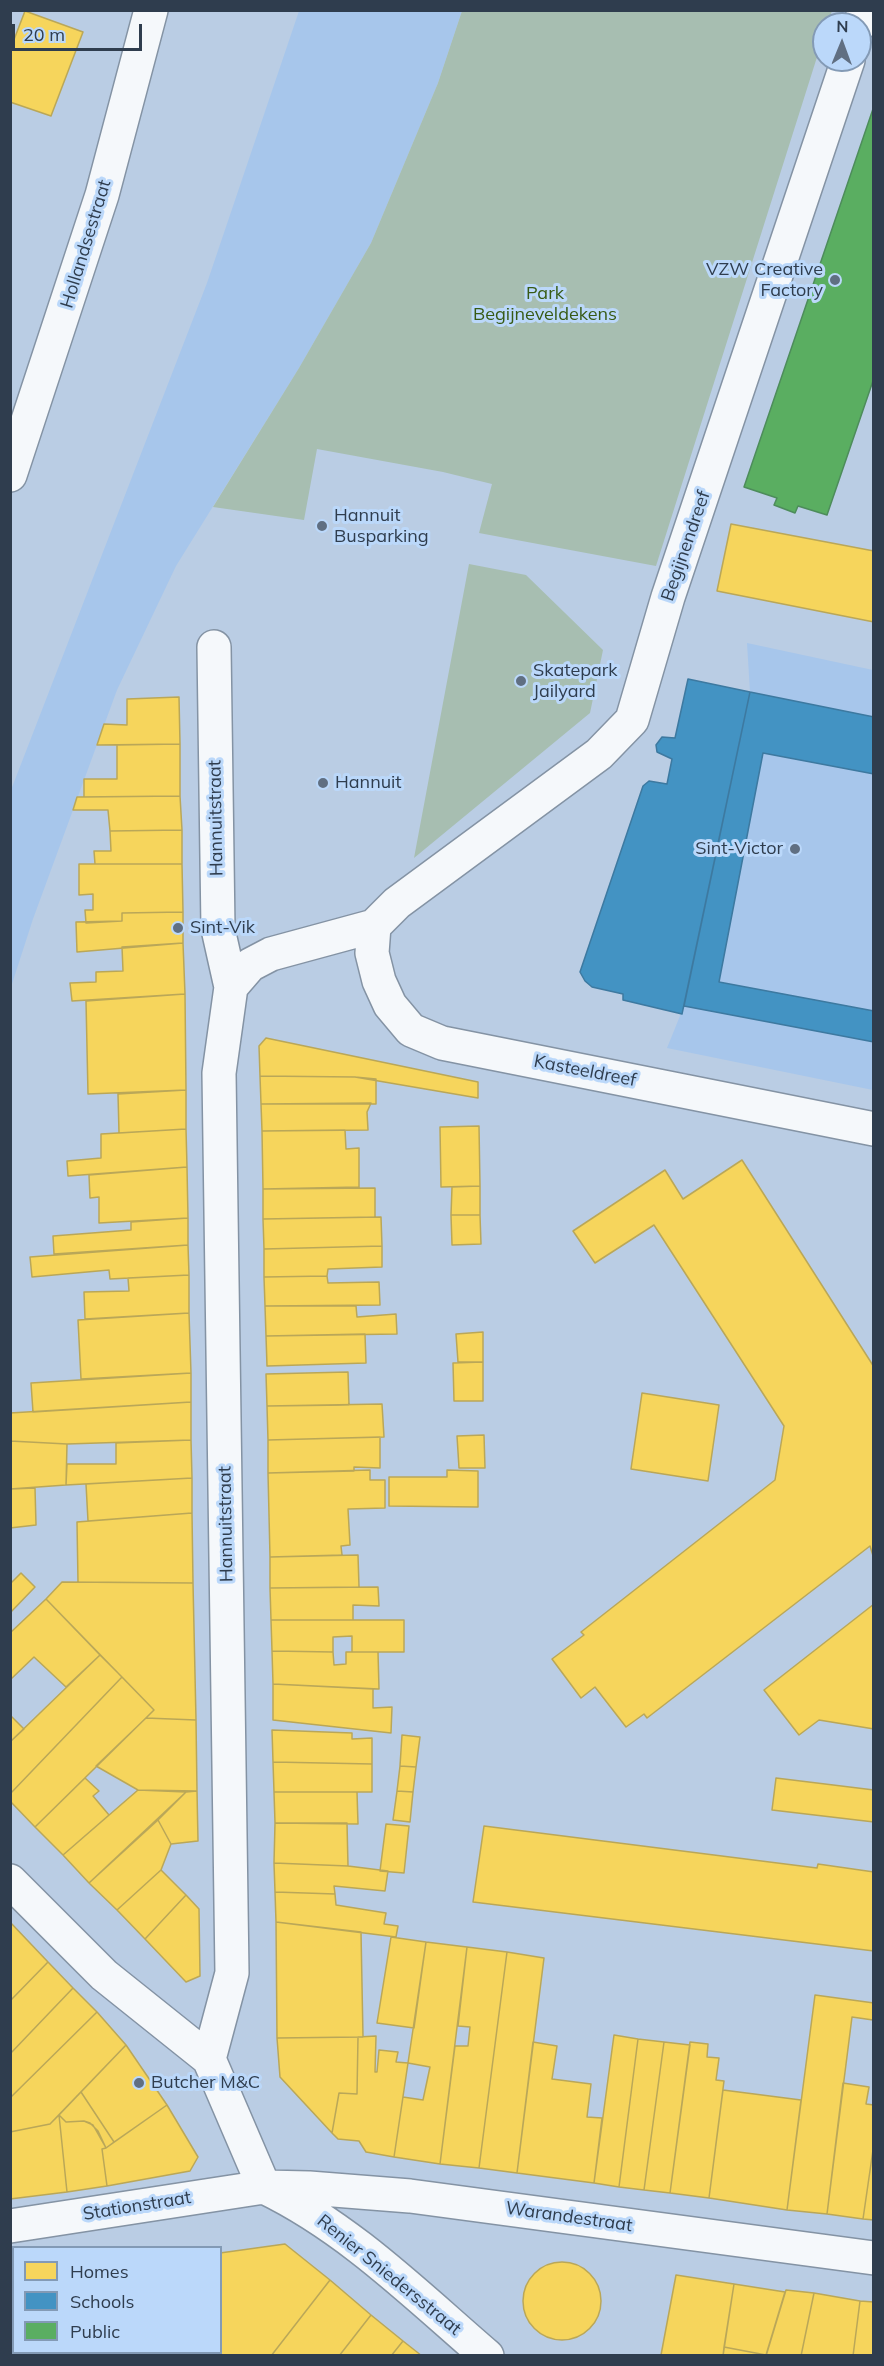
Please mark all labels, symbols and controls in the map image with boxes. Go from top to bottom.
scale bar [15,12,146,50]
north arrow [812,12,872,72]
text: N [836,16,848,36]
text: 20 m [23,23,65,46]
street label: Hollandsestraat [56,177,116,311]
place label: VZW Creative Factory [706,259,823,302]
marker: VZW Creative Factory [828,273,842,287]
park label: Park Begijneveldekens [473,283,617,326]
street label: Begijnendreef [657,488,715,604]
place label: Hannuit Busparking [334,505,429,548]
marker: Hannuit Busparking [315,519,329,533]
place label: Skatepark Jailyard [533,660,618,702]
marker: Skatepark Jailyard [514,674,528,688]
street label: Hannuitstraat [204,760,228,876]
place label: Hannuit [335,772,402,794]
marker: Hannuit [316,776,330,790]
place label: Sint-Victor [695,838,783,860]
marker: Sint-Victor [788,842,802,856]
place label: Sint-Vik [190,917,255,939]
marker: Sint-Vik [171,921,185,935]
street label: Kasteeldreef [532,1050,638,1092]
street label: Hannuitstraat [214,1466,238,1582]
place label: Butcher M&C [151,2072,260,2094]
marker: Butcher M&C [132,2076,146,2090]
street label: Stationstraat [81,2187,193,2225]
street label: Warandestraat [504,2197,634,2237]
street label: Renier Sniedersstraat [313,2210,465,2340]
legend [12,2246,222,2354]
text: Homes [70,2260,129,2283]
text: Schools [70,2290,134,2313]
text: Public [70,2320,120,2343]

